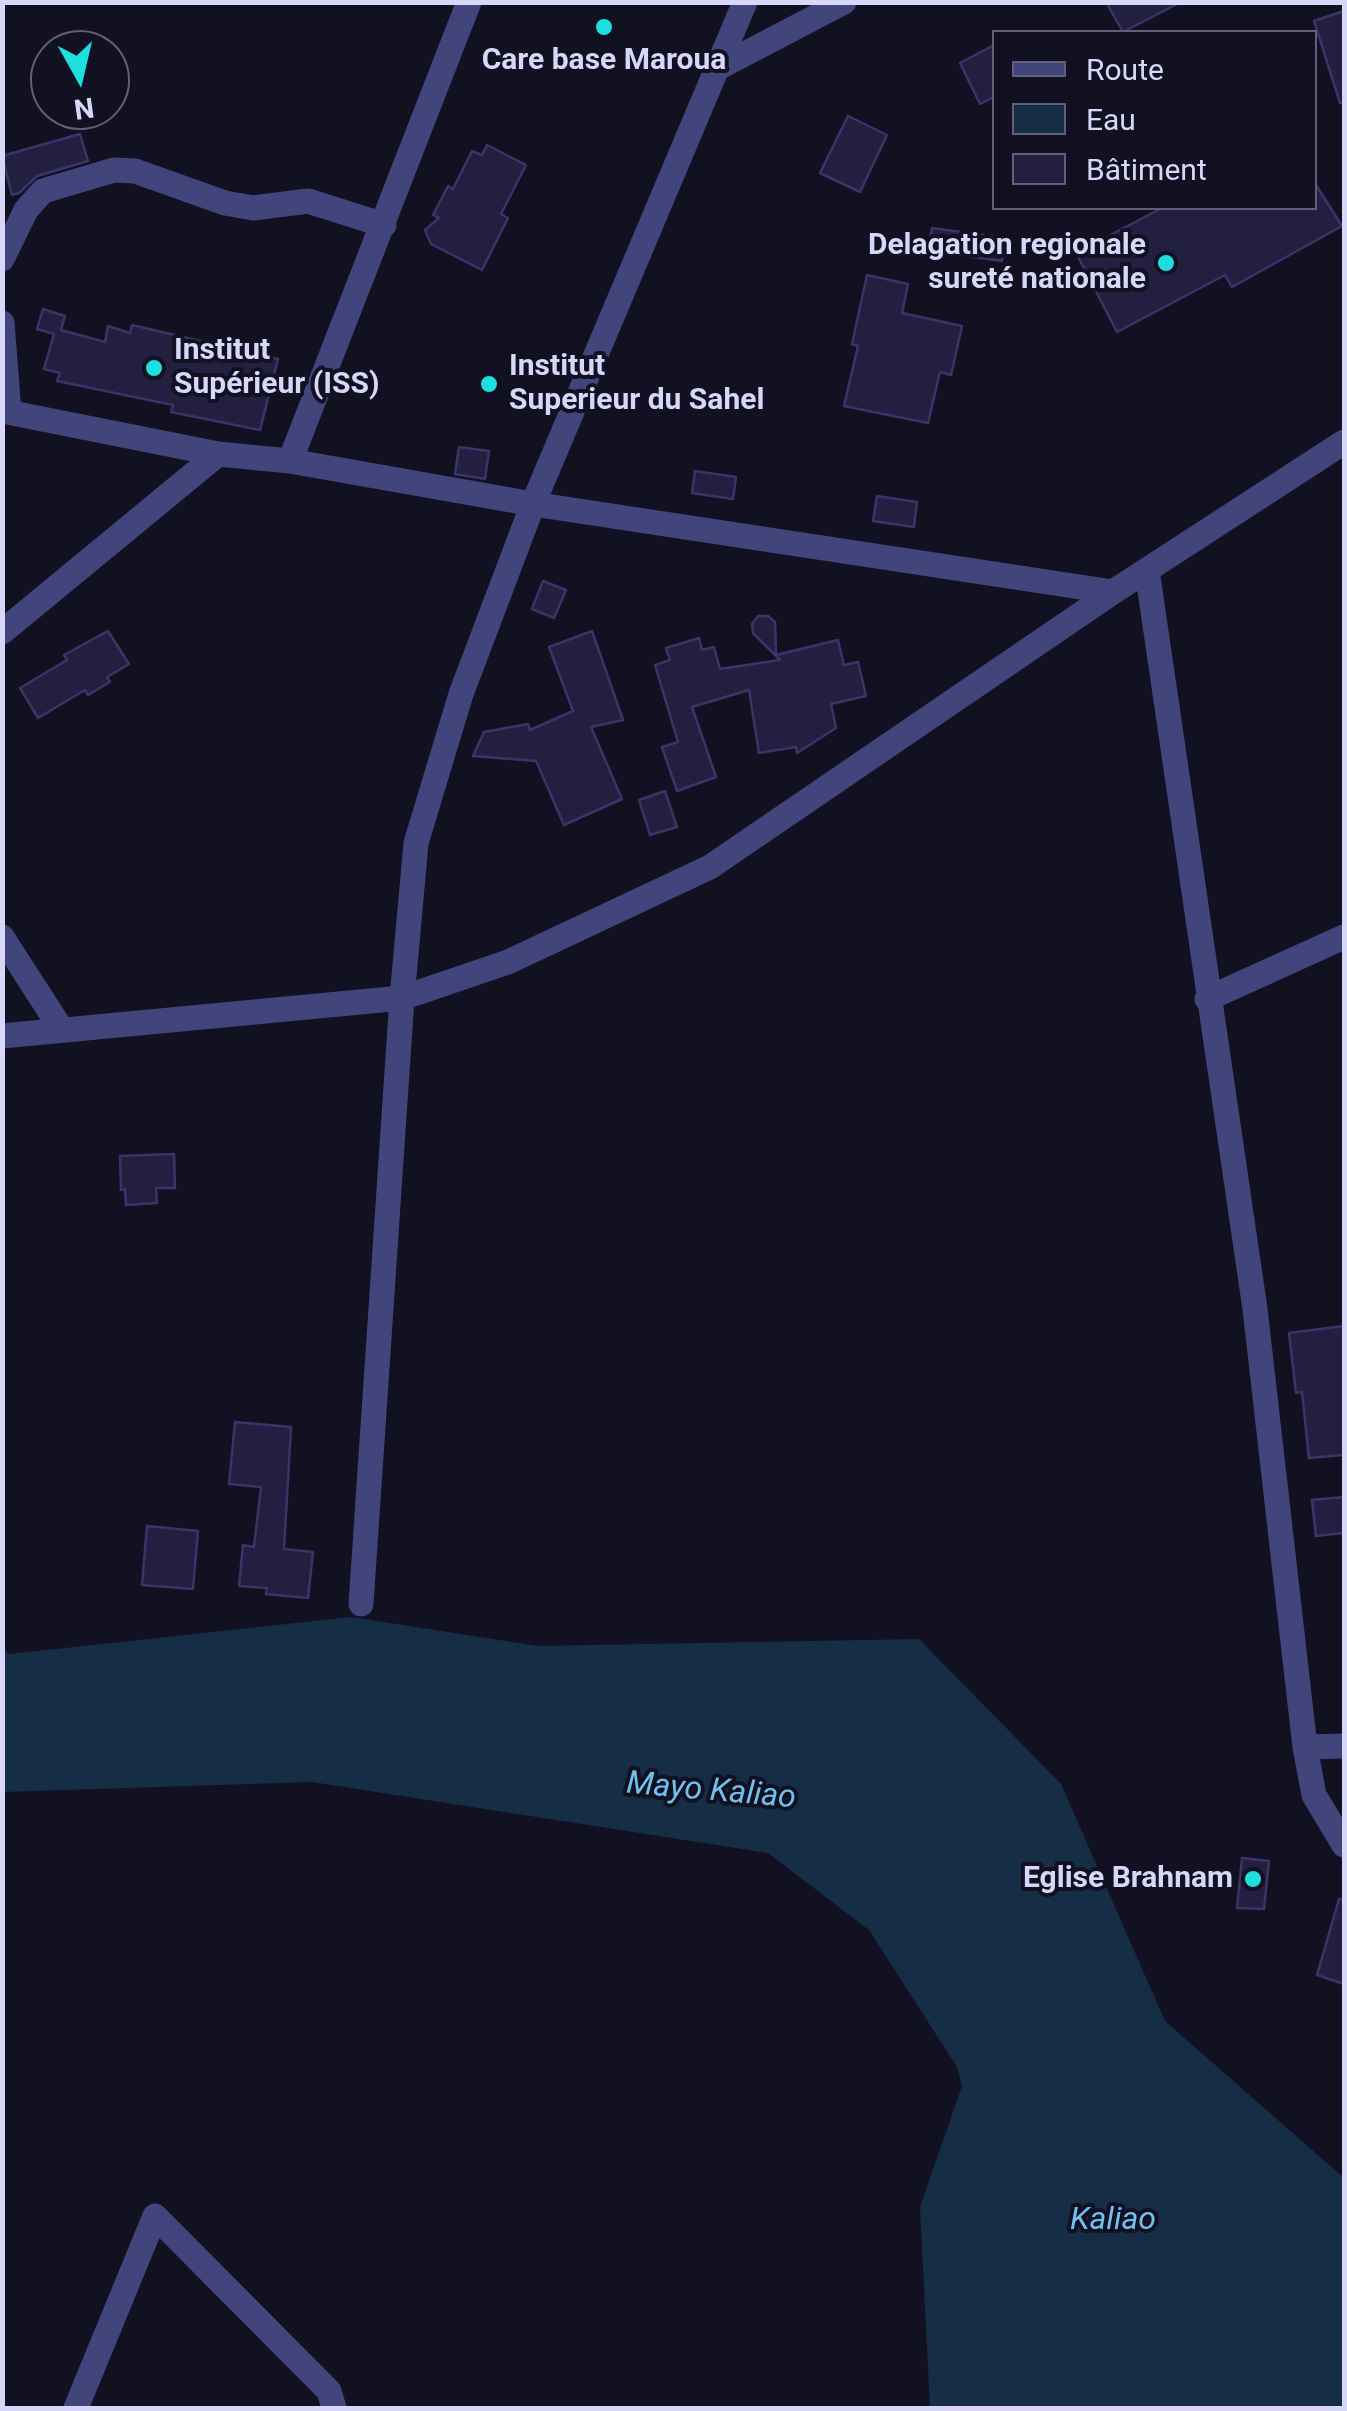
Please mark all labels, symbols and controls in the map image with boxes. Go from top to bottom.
marker: Care base Maroua [593,16,615,38]
north arrow [30,30,130,130]
legend [992,30,1317,210]
place label: Care base Maroua [482,43,726,79]
text: Route [1086,52,1164,87]
text: N [72,91,96,126]
text: Eau [1086,102,1136,137]
text: Bâtiment [1086,152,1207,187]
place label: Delagation regionale sureté nationale [868,228,1146,298]
marker: Delagation regionale sureté nationale [1155,252,1177,274]
place label: Institut Supérieur (ISS) [174,333,379,404]
place label: Institut Superieur du Sahel [509,349,764,420]
marker: Institut Supérieur (ISS) [143,357,165,379]
marker: Institut Superieur du Sahel [478,373,500,395]
water label: Mayo Kaliao [625,1765,797,1819]
place label: Eglise Brahnam [1023,1861,1233,1897]
marker: Eglise Brahnam [1242,1868,1264,1890]
water label: Kaliao [1070,2202,1156,2240]

